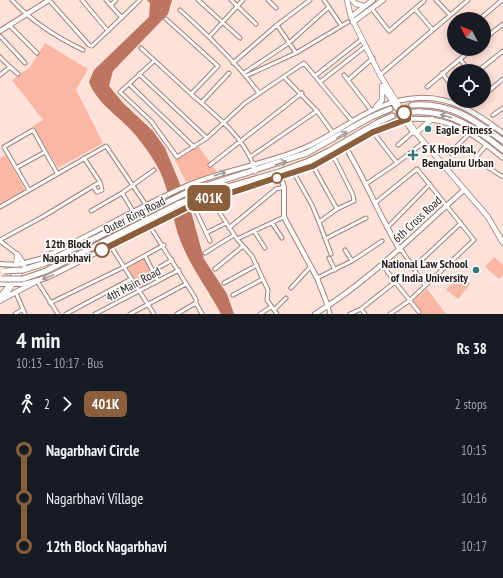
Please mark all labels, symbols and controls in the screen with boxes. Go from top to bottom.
north arrow [447,12,491,56]
map controls [447,12,491,108]
button: locate [447,64,491,108]
unlabelled marker [396,105,412,121]
one-way arrow [440,112,453,119]
place label: Eagle Fitness [436,122,492,137]
marker: Eagle Fitness [423,124,433,134]
one-way arrow [336,130,347,139]
place label: S K Hospital, Bengaluru Urban [422,141,494,170]
marker: S K Hospital, Bengaluru Urban [407,149,419,161]
one-way arrow [275,159,288,166]
one-way arrow [213,170,226,177]
unlabelled marker [271,172,283,184]
line badge: 401K [181,185,237,211]
text: 401K [195,189,223,207]
street label: Outer Ring Road [100,193,168,237]
street label: 6th Cross Road [389,193,445,245]
place label: 12th Block Nagarbhavi [43,236,91,265]
marker: 12th Block Nagarbhavi [94,242,110,258]
place label: National Law School of India University [381,256,468,285]
street label: 4th Main Road [103,263,163,305]
marker: National Law School of India University [471,265,481,275]
one-way arrow [43,273,55,281]
text: 4 min [16,326,60,354]
text: Rs 38 [457,339,487,358]
text: 10:13 – 10:17 · Bus [16,355,103,372]
icon: walk [16,393,38,415]
icon: forward [56,393,78,415]
text: 401K [92,395,119,413]
text: 2 [44,396,50,413]
text: 2 stops [455,396,487,413]
text: Nagarbhavi Circle [46,441,139,460]
text: 10:15 [461,442,487,459]
text: Nagarbhavi Village [46,489,144,508]
text: 10:16 [461,490,487,507]
text: 12th Block Nagarbhavi [46,537,167,556]
text: 10:17 [461,538,487,555]

